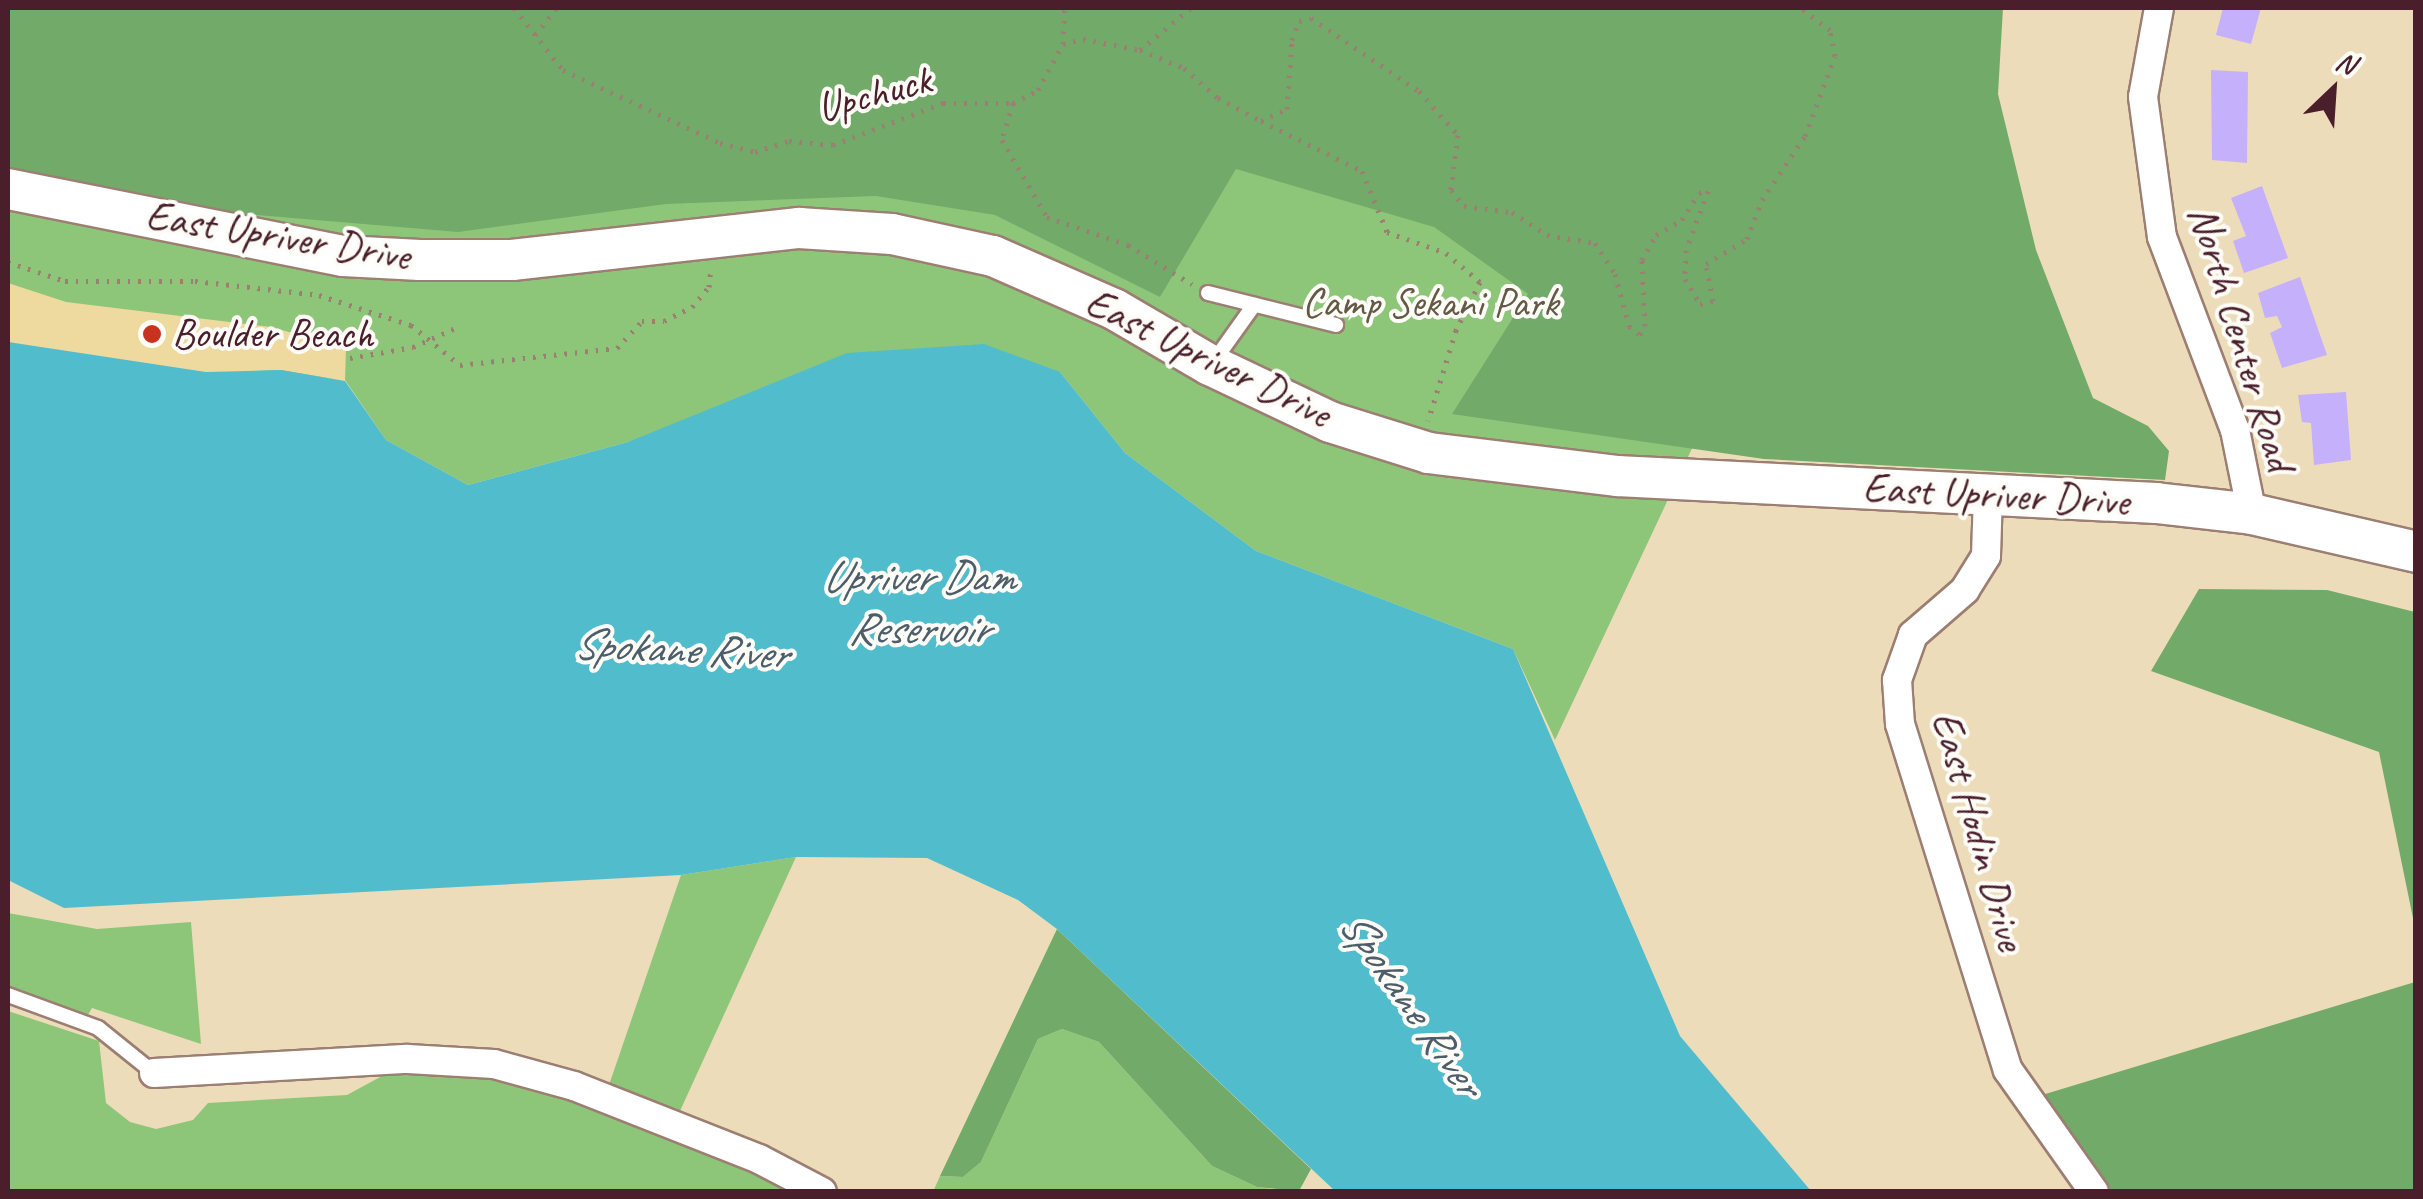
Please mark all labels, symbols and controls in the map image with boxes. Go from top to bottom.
north arrow [2283,40,2383,140]
text: N [2331,43,2361,82]
street label: Upchuck [811,55,937,133]
street label: East Upriver Drive [142,190,414,282]
street label: North Center Road [2177,200,2305,476]
street label: East Upriver Drive [1077,277,1339,439]
park label: Camp Sekani Park [1302,278,1558,328]
place label: Boulder Beach [172,309,373,359]
marker: Boulder Beach [141,323,163,345]
street label: East Upriver Drive [1861,463,2131,527]
water label: Upriver Dam Reservoir [822,550,1014,656]
water label: Spokane River [572,616,788,682]
street label: East Hodin Drive [1920,706,2036,956]
water label: Spokane River [1328,900,1494,1106]

